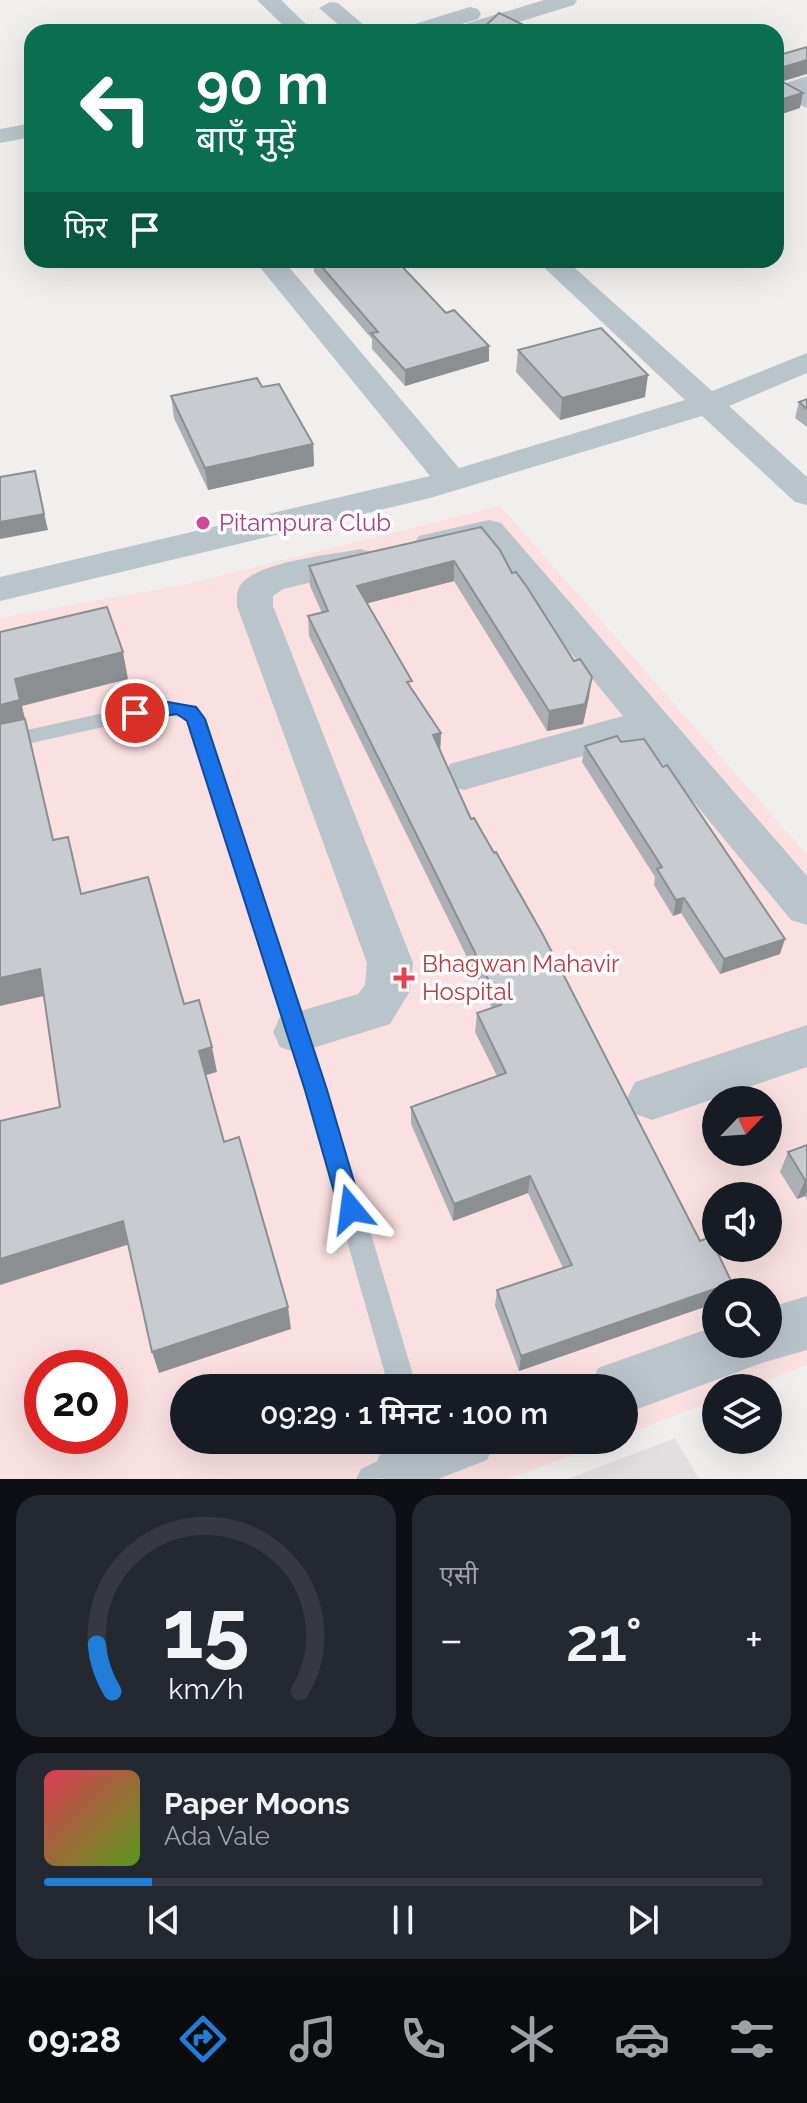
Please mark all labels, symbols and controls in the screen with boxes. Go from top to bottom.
text: 90 m [196,51,329,117]
icon: left [64,56,168,160]
text: बाएँ मुड़ें [196,118,296,160]
icon: arrive [123,208,167,252]
text: फिर [64,210,107,245]
place label: Pitampura Club [219,508,391,537]
marker: Pitampura Club [194,514,212,532]
pin [101,679,169,747]
icon: arrive [113,691,157,735]
place label: Bhagwan Mahavir Hospital [422,949,620,1006]
marker: Bhagwan Mahavir Hospital [393,967,415,989]
north arrow [702,1086,782,1166]
map controls [702,1086,782,1454]
position arrow [309,1167,393,1251]
button: sound [702,1182,782,1262]
button: search [702,1278,782,1358]
speed limit sign: 20 [24,1350,128,1454]
button: layers [702,1374,782,1454]
text: 09:29 · 1 मिनट · 100 m [260,1396,548,1431]
text: एसी [440,1560,478,1590]
text: 15 [162,1580,249,1677]
text: 21° [566,1605,642,1675]
text: − [440,1614,463,1665]
text: + [745,1614,763,1665]
text: km/h [168,1672,243,1706]
text: Paper Moons [164,1786,350,1821]
text: Ada Vale [164,1821,270,1851]
icon: previous [142,1898,186,1942]
icon: pause [381,1898,425,1942]
icon: next [621,1898,665,1942]
icon: directions [175,2011,231,2067]
icon: music [285,2011,341,2067]
icon: phone [395,2011,451,2067]
icon: climate [504,2011,560,2067]
icon: car [614,2011,670,2067]
icon: filters [724,2011,780,2067]
text: 09:28 [27,2018,121,2060]

